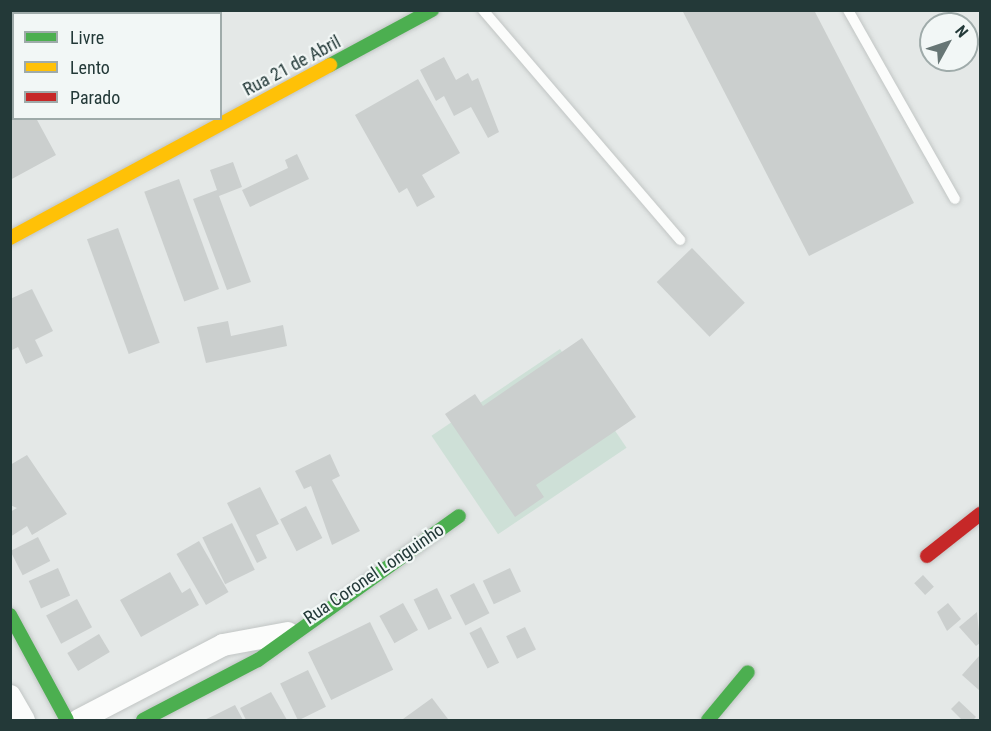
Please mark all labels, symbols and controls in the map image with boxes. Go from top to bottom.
legend [12,12,222,120]
north arrow [919,12,979,72]
text: N [951,22,972,41]
text: Livre [70,27,104,48]
street label: Rua 21 de Abril [240,31,344,101]
text: Lento [70,57,110,78]
text: Parado [70,87,120,108]
street label: Rua Coronel Longuinho [300,519,448,629]

